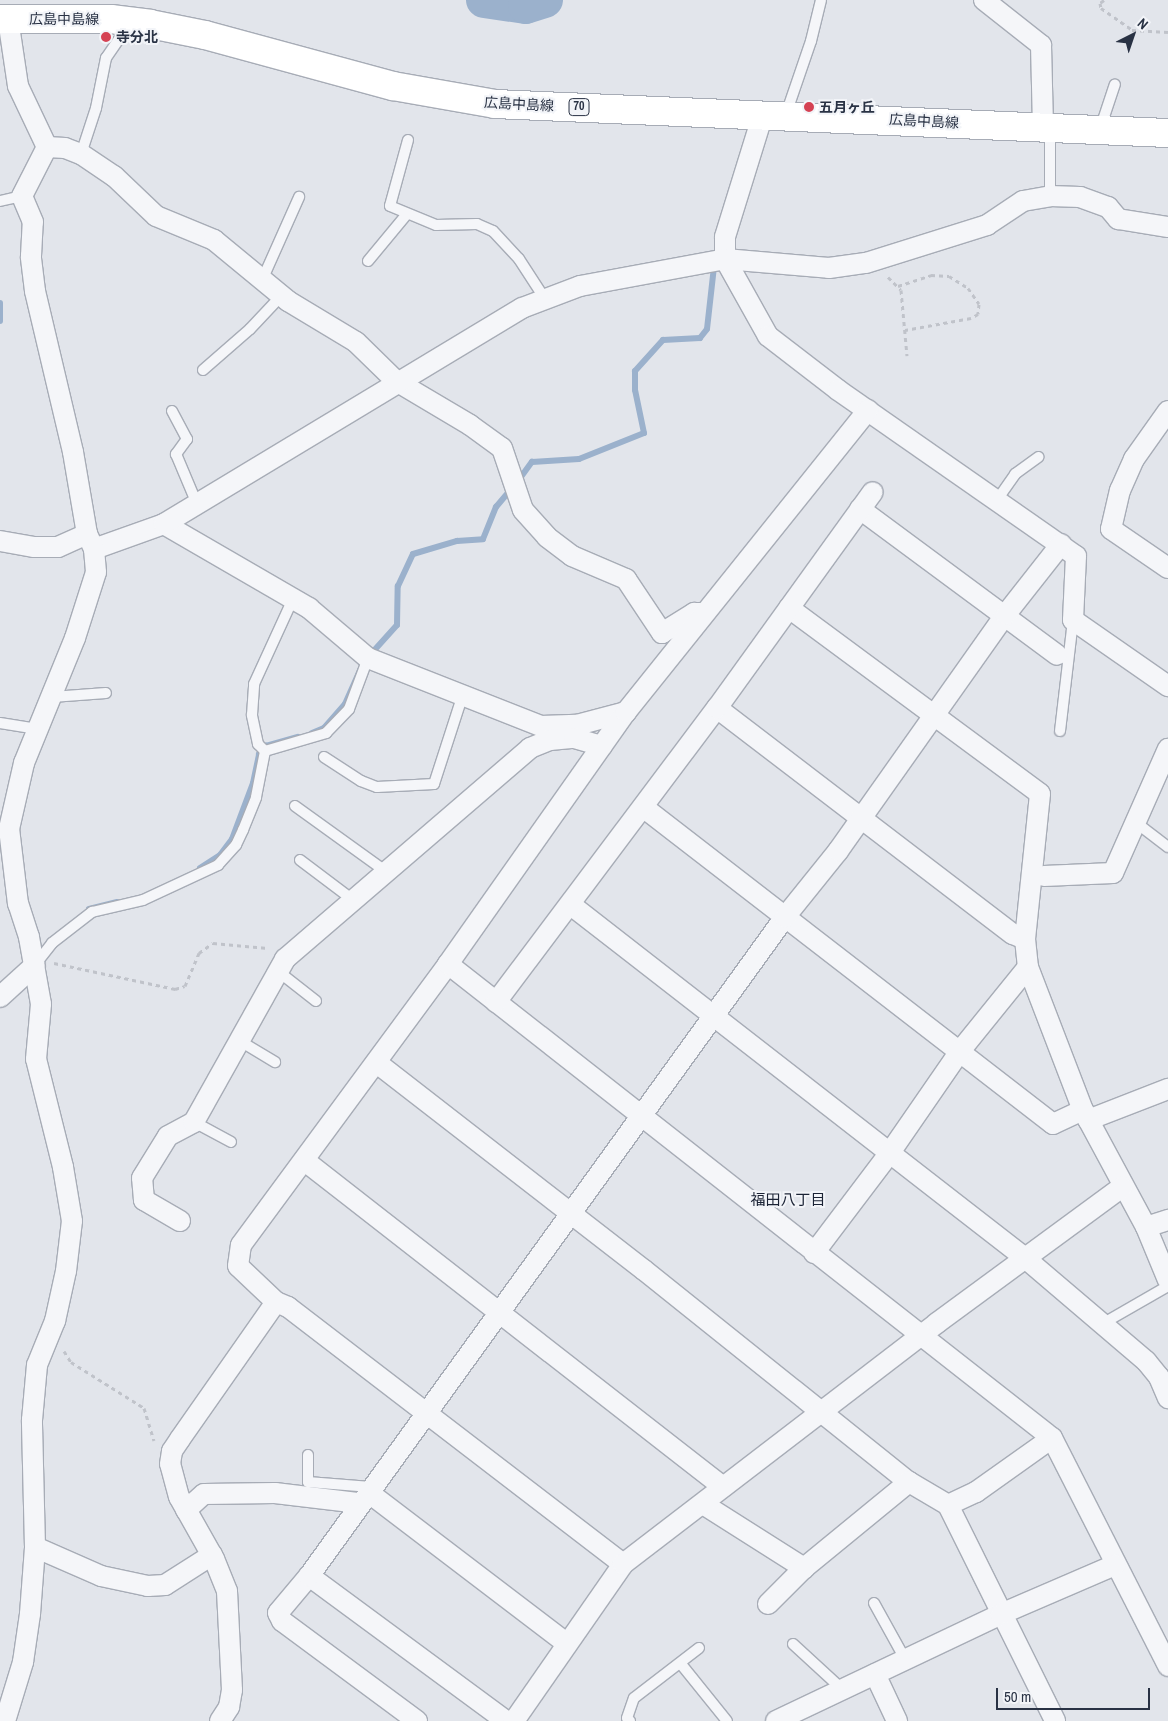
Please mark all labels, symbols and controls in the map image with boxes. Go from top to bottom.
north arrow [1108,10,1158,60]
street label: 広島中島線 [29,11,99,27]
text: N [1134,14,1152,33]
place label: 寺分北 [116,29,158,45]
marker: 寺分北 [100,31,112,43]
street label: 広島中島線 [484,94,554,114]
road number: 70 [568,98,590,116]
place label: 五月ヶ丘 [819,99,875,115]
marker: 五月ヶ丘 [803,101,815,113]
street label: 広島中島線 [889,111,959,131]
district label: 福田八丁目 [751,1191,825,1209]
scale bar [998,1678,1152,1710]
text: 50 m [1004,1686,1031,1707]

